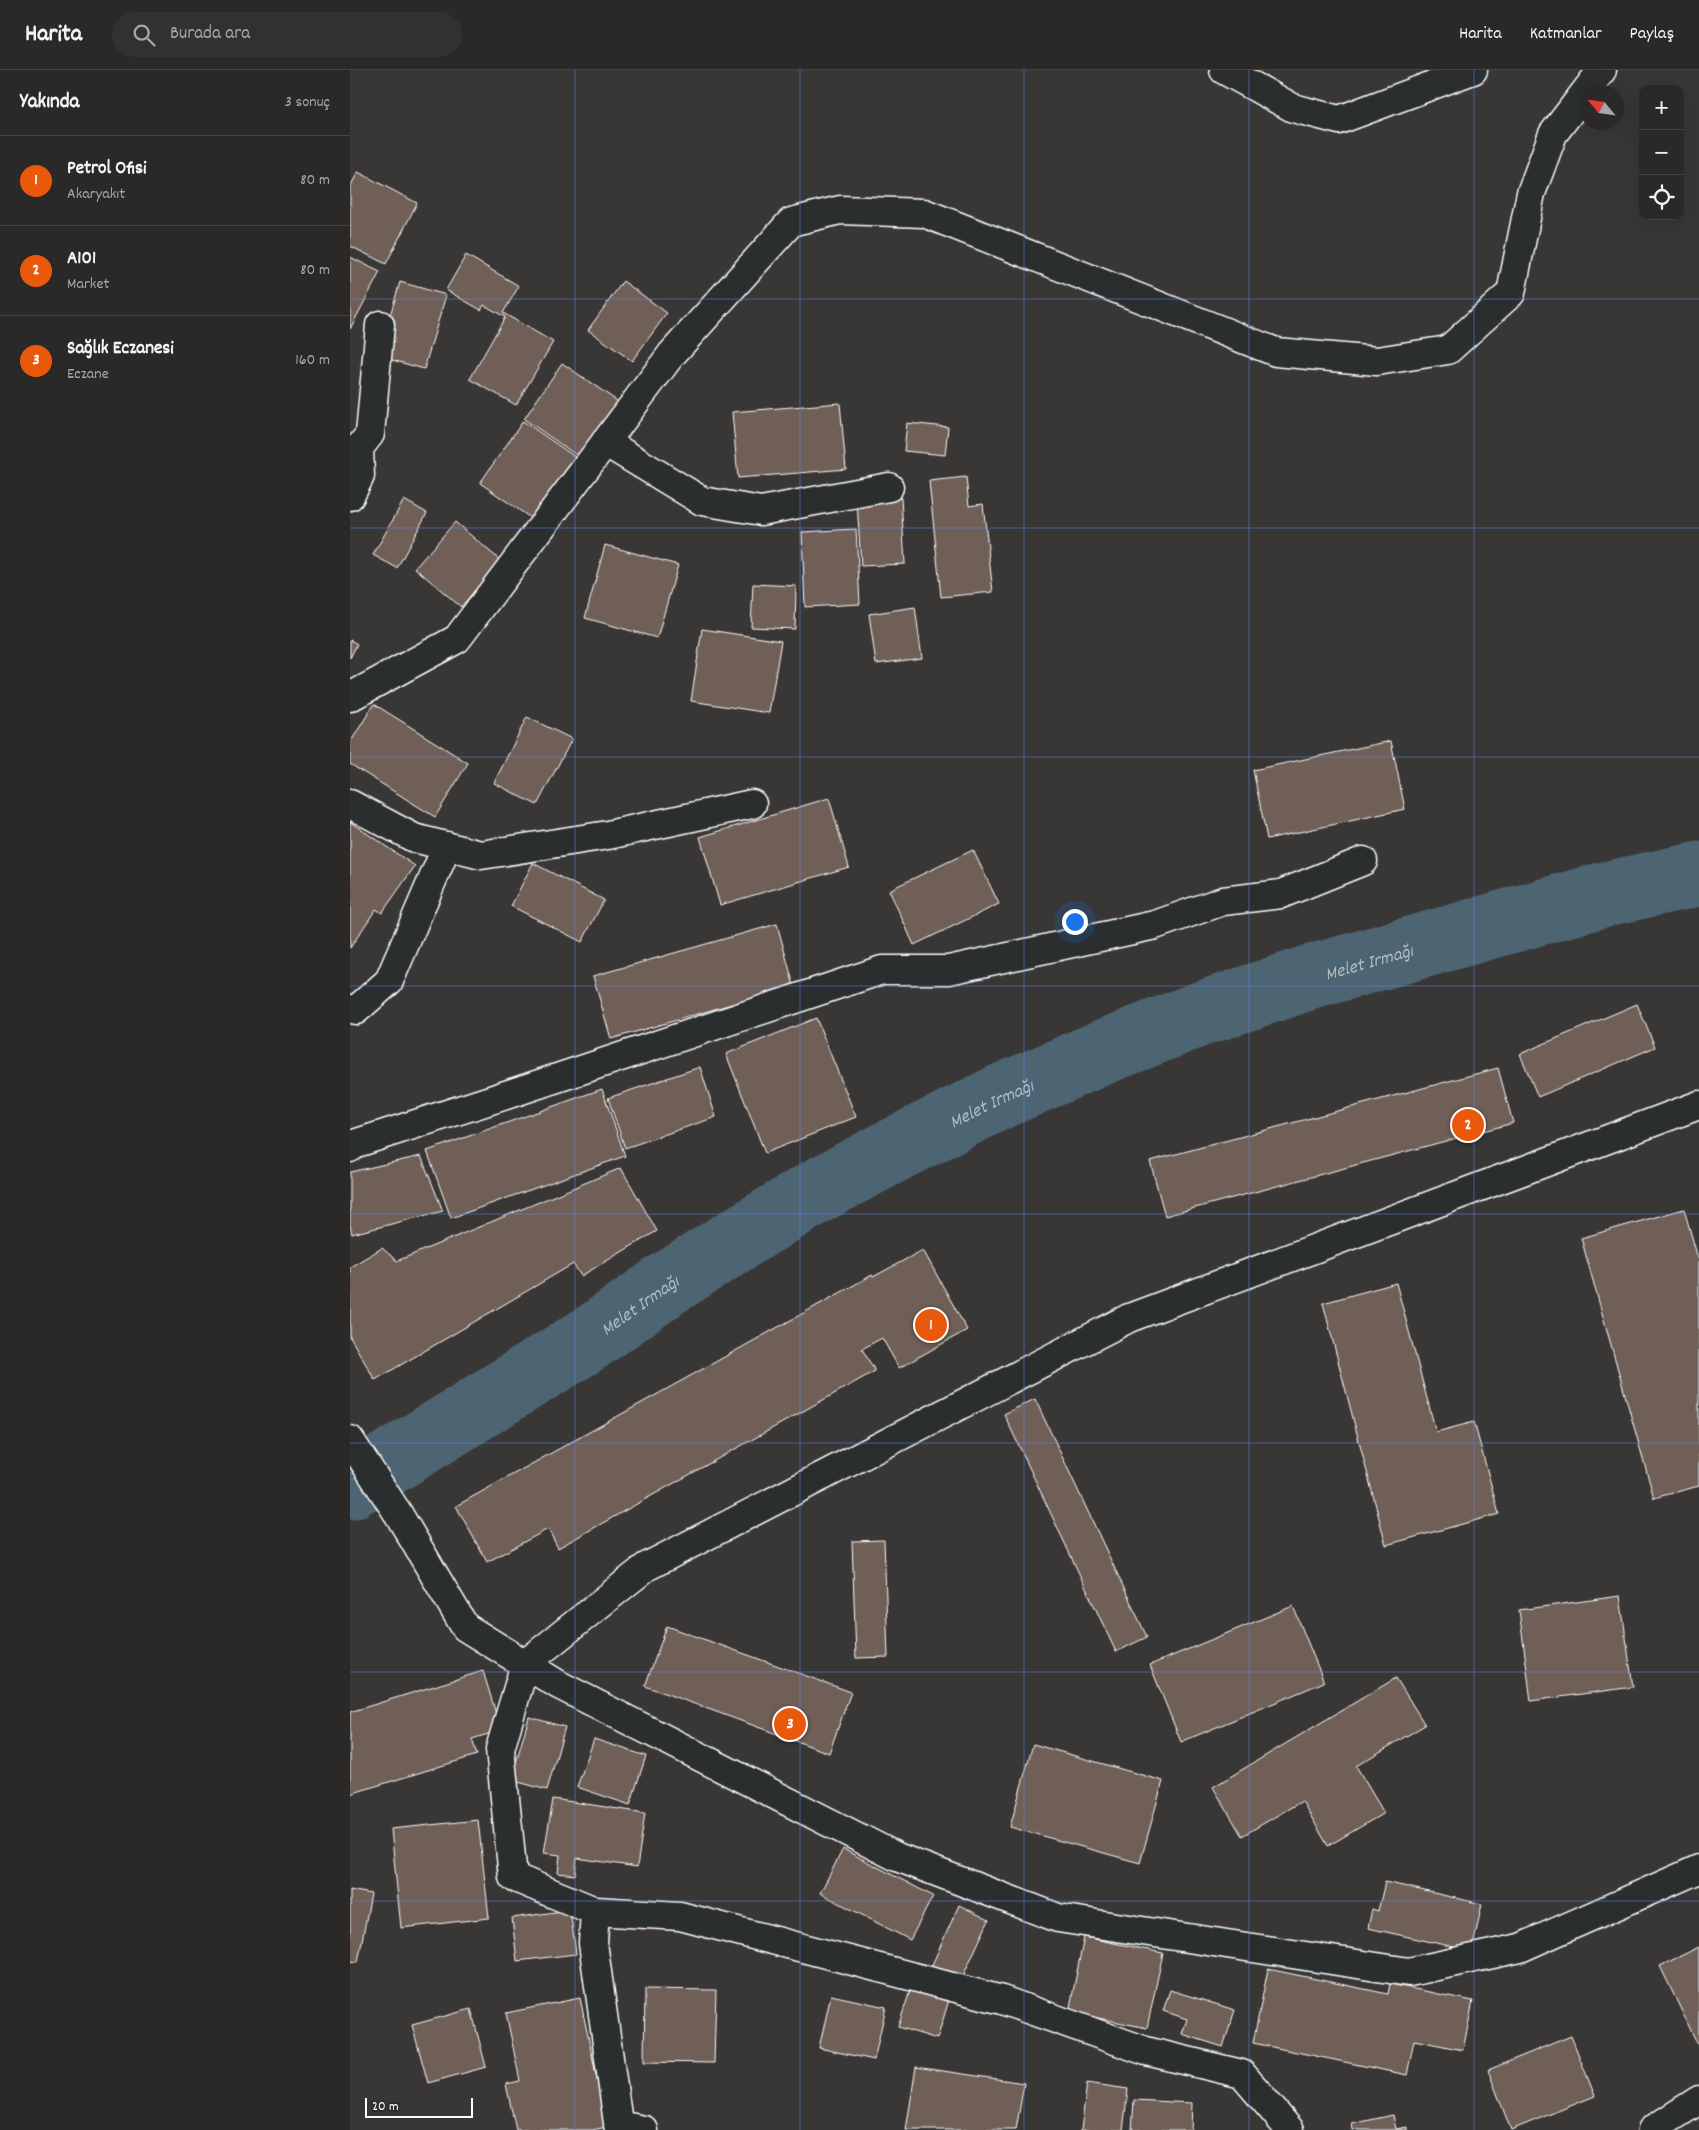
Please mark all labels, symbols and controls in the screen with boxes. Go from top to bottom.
search box [112,12,462,57]
text: Harita [25,18,82,52]
icon: search [130,21,158,49]
text: Burada ara [170,21,250,48]
text: Harita [1459,22,1502,47]
text: Katmanlar [1530,22,1602,47]
text: Paylaş [1630,22,1674,47]
north arrow [1579,85,1624,130]
map controls [1639,85,1684,220]
button: + [1639,85,1684,130]
text: Yakında [20,88,79,118]
text: 3 sonuç [285,91,330,114]
button: − [1639,130,1684,175]
text: Petrol Ofisi [67,156,147,183]
text: 1 [34,169,38,192]
text: 80 m [300,169,330,192]
button: locate [1639,175,1684,220]
text: Akaryakıt [67,183,125,206]
text: A101 [67,246,96,273]
text: 2 [33,259,40,282]
text: 80 m [300,259,330,282]
text: Market [67,273,109,296]
text: Sağlık Eczanesi [67,336,174,363]
text: 3 [32,349,40,372]
text: 160 m [295,349,330,372]
text: Eczane [67,363,109,386]
your location [1062,909,1088,935]
water label: Melet Irmağı [1322,939,1418,990]
water label: Melet Irmağı [945,1073,1040,1137]
pin: 2 [1452,1106,1484,1144]
water label: Melet Irmağı [596,1269,687,1344]
pin: 1 [915,1306,947,1344]
pin: 3 [774,1705,806,1743]
scale bar [365,2095,472,2118]
text: 20 m [372,2097,399,2117]

